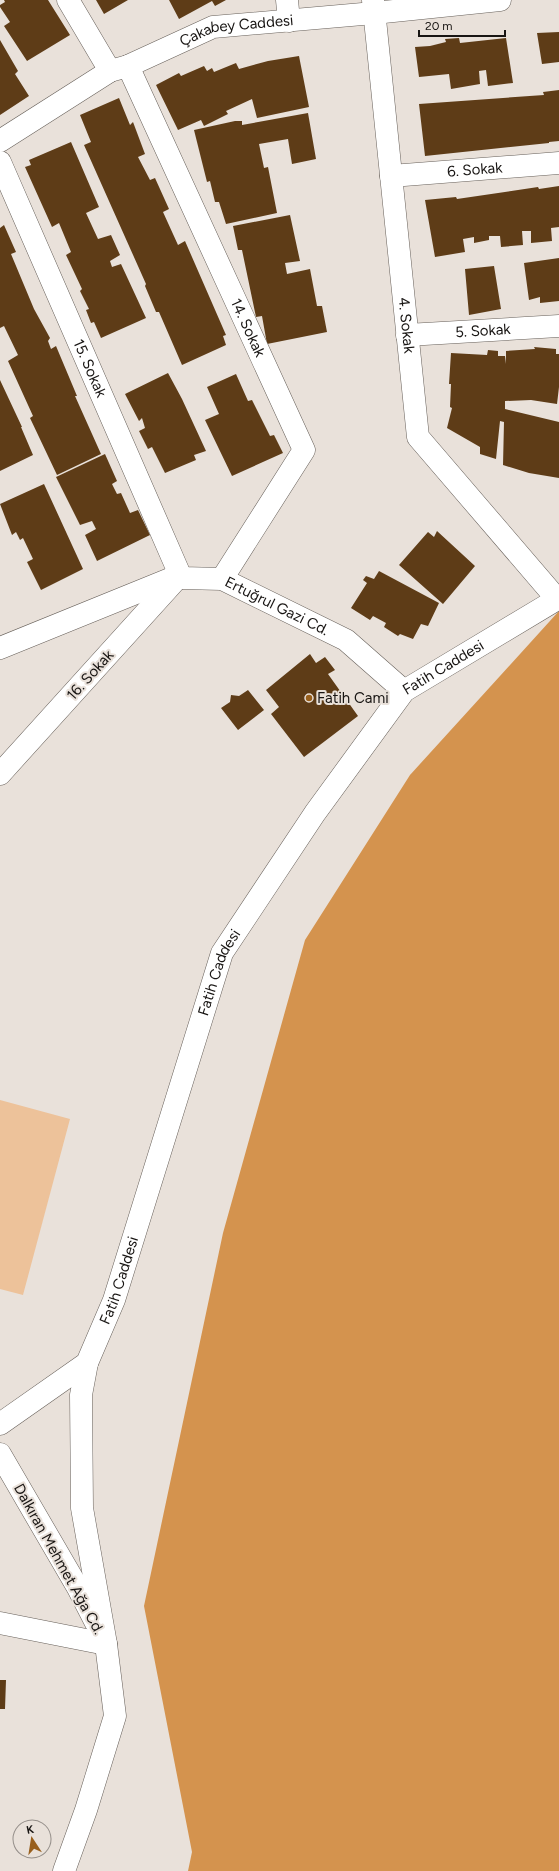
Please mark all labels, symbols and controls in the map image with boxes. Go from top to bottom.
street label: Çakabey Caddesi [177,11,294,50]
scale bar [419,12,505,38]
text: 20 m [425,19,453,33]
street label: 6. Sokak [446,158,504,181]
street label: 14. Sokak [227,296,269,361]
street label: 4. Sokak [395,296,418,355]
street label: 5. Sokak [455,320,512,341]
street label: 15. Sokak [69,336,111,401]
street label: Ertuğrul Gazi Cd. [222,573,332,639]
street label: Fatih Caddesi [399,636,487,699]
street label: 16. Sokak [63,646,118,704]
place label: Fatih Cami [317,689,389,707]
marker: Fatih Cami [304,693,314,703]
street label: Fatih Caddesi [194,926,244,1018]
street label: Fatih Caddesi [96,1234,142,1327]
street label: Dalkıran Mehmet Ağa Cd. [10,1481,108,1637]
north arrow [12,1819,52,1859]
text: K [25,1822,36,1837]

